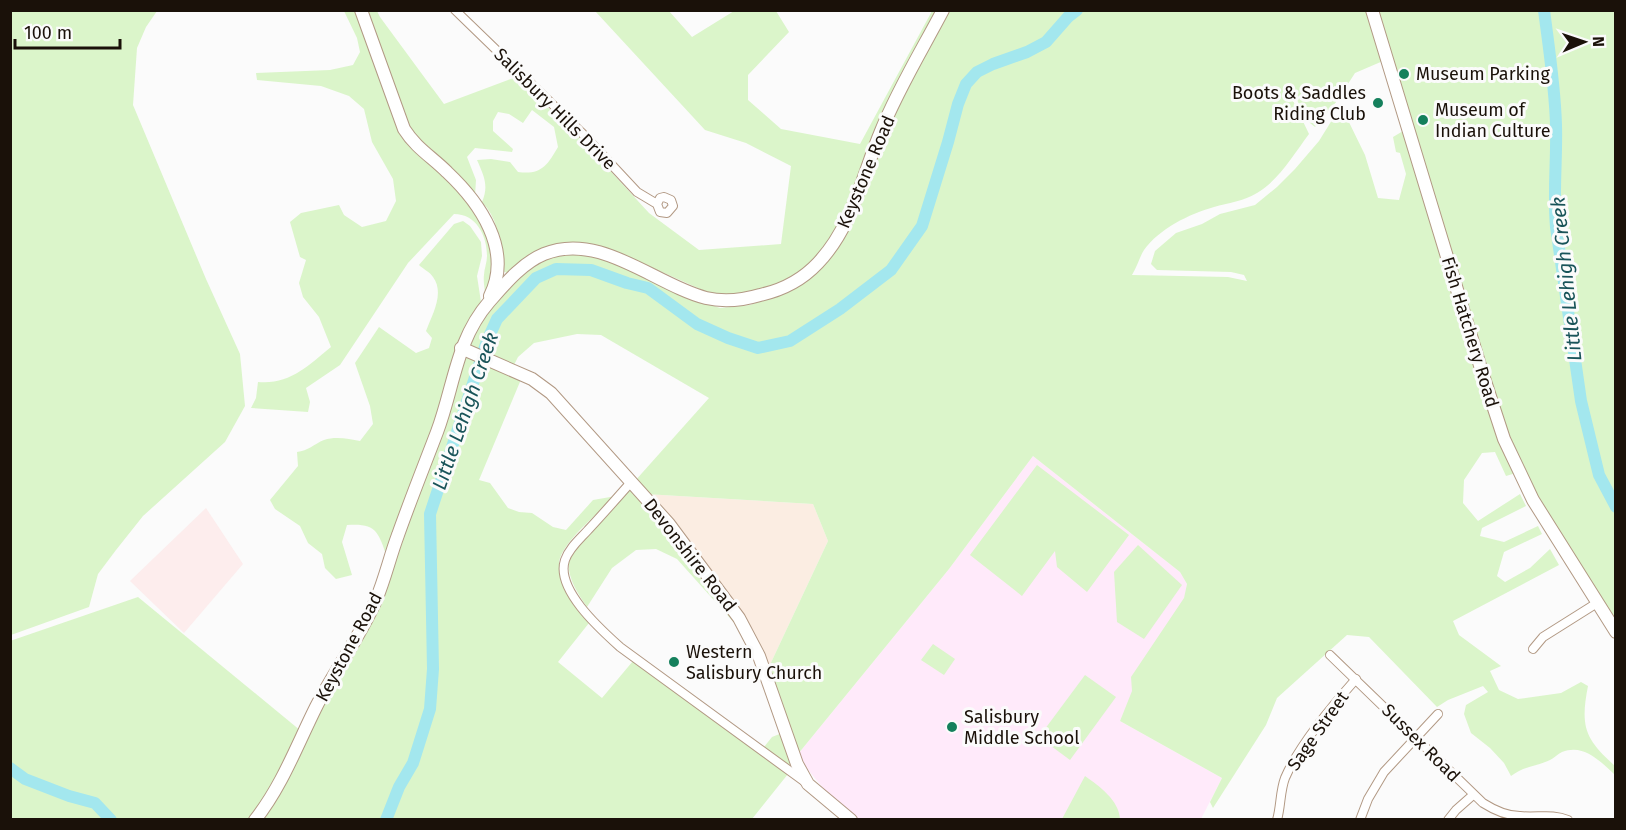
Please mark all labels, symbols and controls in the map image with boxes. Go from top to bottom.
scale bar [15,12,120,50]
north arrow [1554,12,1614,72]
text: 100 m [24,22,72,44]
text: N [1589,36,1608,47]
street label: Salisbury Hills Drive [490,44,620,174]
place label: Museum Parking [1416,63,1550,85]
marker: Museum Parking [1397,67,1411,81]
place label: Boots & Saddles Riding Club [1232,82,1366,125]
marker: Boots & Saddles Riding Club [1371,96,1385,110]
place label: Museum of Indian Culture [1435,99,1551,142]
street label: Keystone Road [832,112,900,232]
marker: Museum of Indian Culture [1416,113,1430,127]
water label: Little Lehigh Creek [1545,196,1587,362]
street label: Fish Hatchery Road [1437,254,1503,410]
water label: Little Lehigh Creek [427,329,503,493]
street label: Devonshire Road [639,494,741,616]
street label: Keystone Road [311,589,387,705]
place label: Western Salisbury Church [686,641,822,684]
marker: Western Salisbury Church [667,655,681,669]
street label: Sage Street [1283,687,1354,775]
street label: Sussex Road [1377,699,1465,787]
place label: Salisbury Middle School [964,706,1080,749]
marker: Salisbury Middle School [945,720,959,734]

